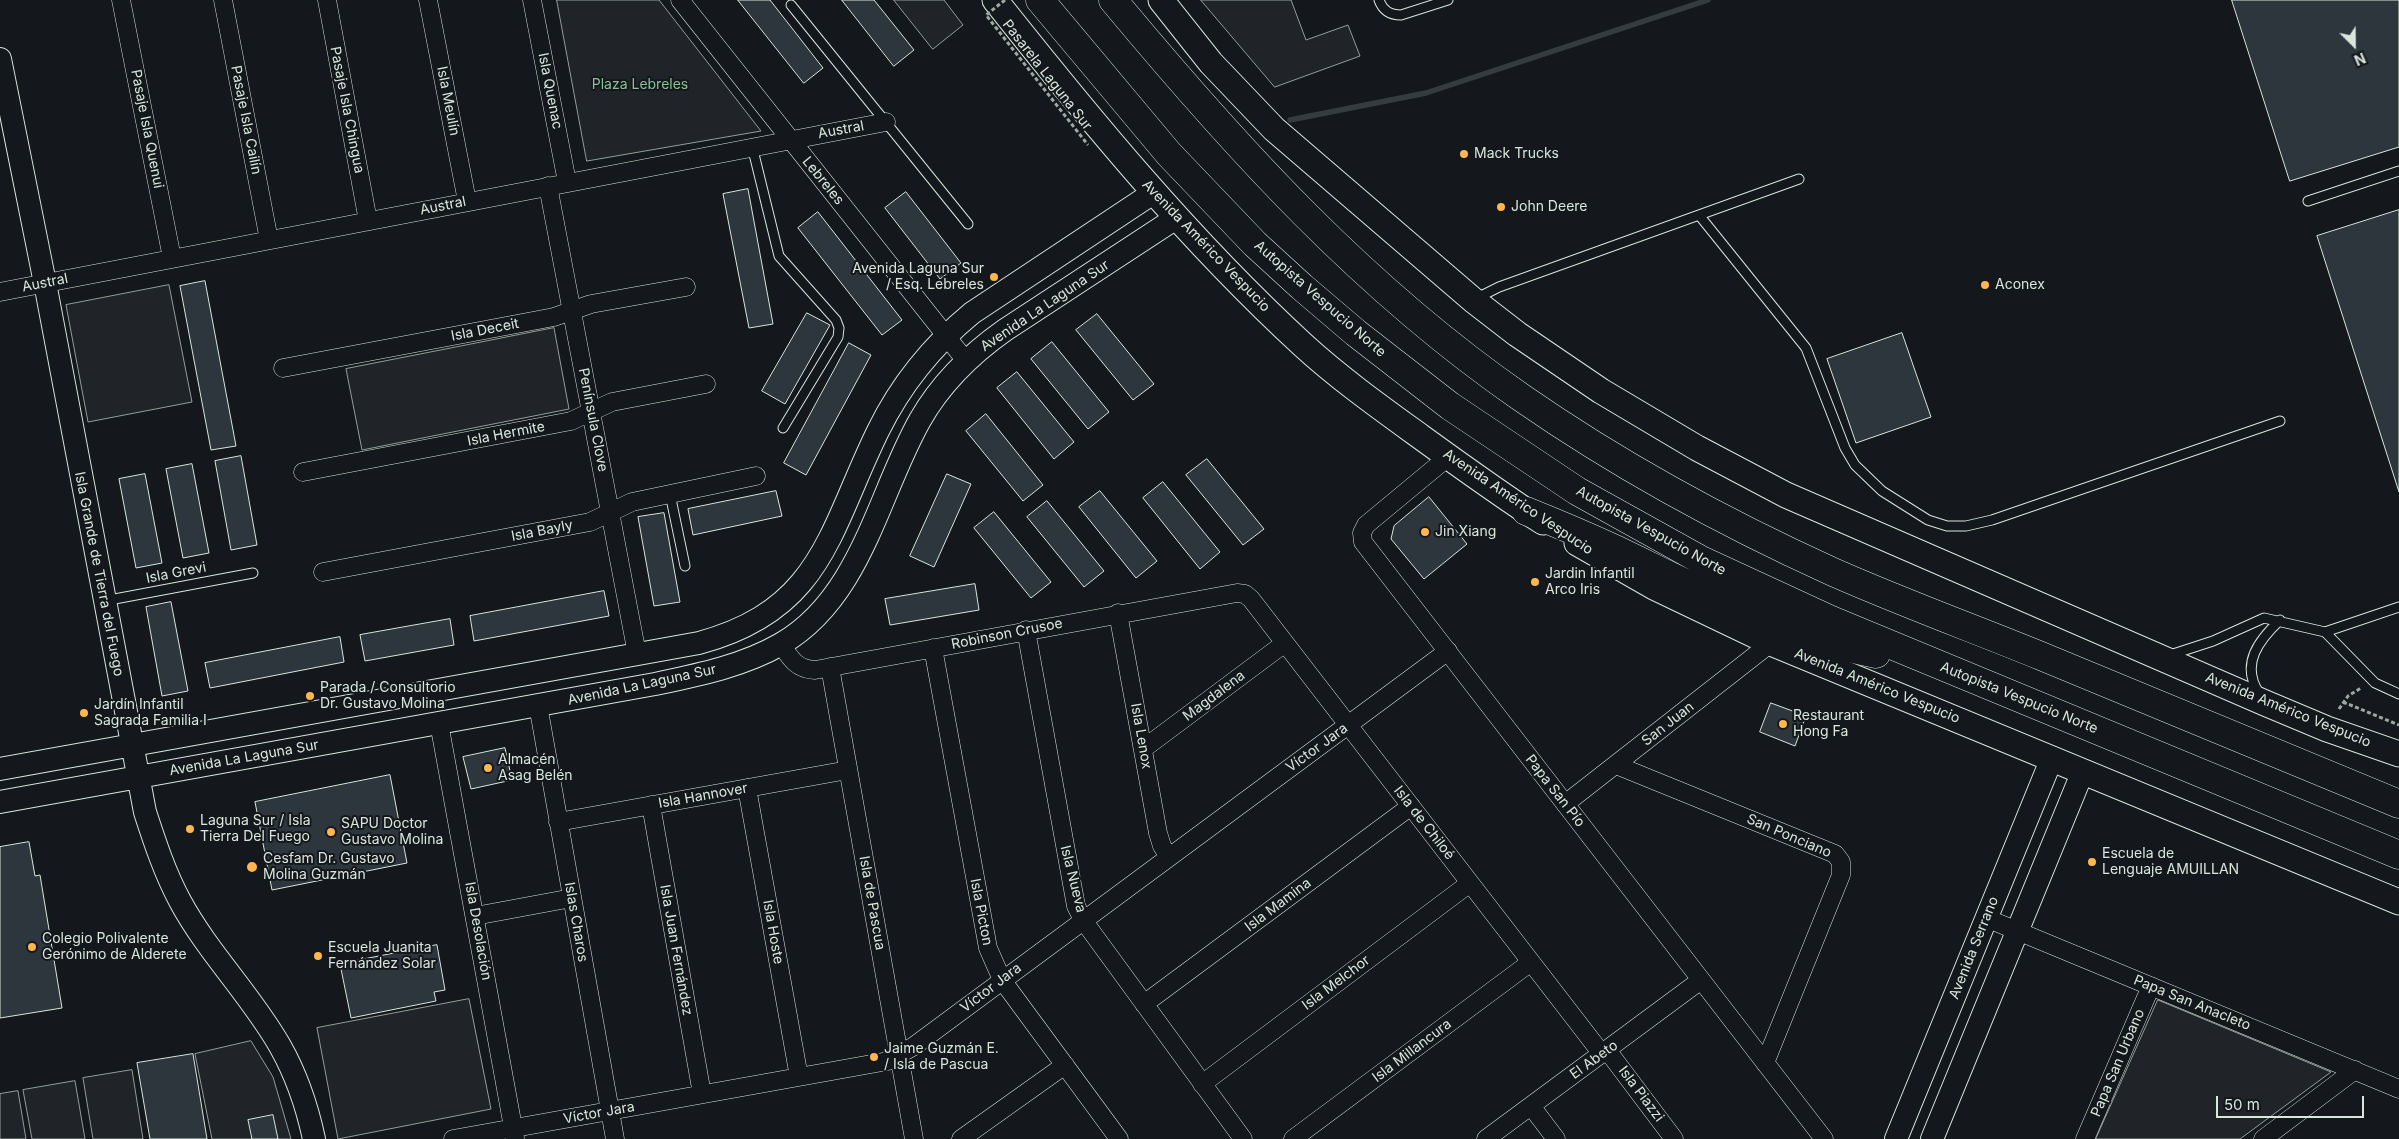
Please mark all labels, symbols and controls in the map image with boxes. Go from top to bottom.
street label: Pasarela Laguna Sur [999,16,1095,134]
north arrow [2329,20,2379,70]
street label: Pasaje Isla Chingua [326,45,368,175]
text: N [2352,49,2368,69]
street label: Isla Quenac [534,51,566,131]
street label: Pasaje Isla Cailín [227,64,265,176]
street label: Isla Meulín [433,65,463,137]
street label: Pasaje Isla Quenui [127,68,167,190]
park label: Plaza Lebreles [592,77,688,93]
street label: Austral [817,118,865,142]
place label: Mack Trucks [1474,146,1559,162]
marker: Mack Trucks [1458,148,1470,160]
street label: Lebreles [799,154,847,208]
street label: Avenida Américo Vespucio [1139,177,1273,315]
street label: Austral [419,193,467,219]
place label: John Deere [1511,199,1588,215]
marker: John Deere [1495,201,1507,213]
street label: Autopista Vespucio Norte [1251,237,1389,361]
street label: Avenida La Laguna Sur [978,257,1112,355]
place label: Avenida Laguna Sur / Esq. Lebreles [852,261,984,294]
street label: Austral [21,270,69,296]
marker: Avenida Laguna Sur / Esq. Lebreles [988,271,1000,283]
place label: Aconex [1995,277,2045,293]
marker: Aconex [1979,279,1991,291]
street label: Isla Deceit [450,315,520,345]
street label: Península Clove [575,367,611,473]
street label: Isla Hermite [466,418,546,450]
street label: Avenida Américo Vespucio [1440,446,1596,558]
street label: Isla Grande de Tierra del Fuego [71,470,127,678]
street label: Autopista Vespucio Norte [1573,483,1729,579]
street label: Isla Bayly [510,517,574,545]
place label: Jin Xiang [1435,524,1496,540]
marker: Jin Xiang [1419,526,1431,538]
street label: Isla Grevi [144,559,208,587]
place label: Jardin Infantil Arco Iris [1545,566,1635,598]
marker: Jardin Infantil Arco Iris [1529,576,1541,588]
street label: Robinson Crusoe [950,615,1064,653]
street label: Avenida Américo Vespucio [1792,645,1962,727]
street label: Autopista Vespucio Norte [1938,659,2100,737]
street label: Avenida La Laguna Sur [566,661,718,709]
street label: Magdalena [1180,667,1248,725]
street label: Avenida Américo Vespucio [2203,669,2373,751]
place label: Parada / Consultorio Dr. Gustavo Molina [320,680,456,712]
marker: Parada / Consultorio Dr. Gustavo Molina [304,690,316,702]
place label: Jardín Infantil Sagrada Familia I [94,697,207,730]
street label: San Juan [1639,698,1697,750]
street label: Isla Lenox [1127,702,1155,770]
marker: Jardín Infantil Sagrada Familia I [78,707,90,719]
place label: Restaurant Hong Fa [1793,708,1864,740]
marker: Restaurant Hong Fa [1777,718,1789,730]
street label: Víctor Jara [1283,720,1351,776]
street label: Avenida La Laguna Sur [168,737,320,779]
place label: Almacén Asag Belén [498,752,573,784]
street label: Papa San Pío [1522,752,1588,830]
marker: Almacén Asag Belén [482,762,494,774]
street label: Isla Hannover [657,780,749,812]
street label: Isla de Chiloé [1390,783,1458,863]
street label: San Ponciano [1744,811,1834,861]
place label: Laguna Sur / Isla Tierra Del Fuego [200,813,311,846]
place label: SAPU Doctor Gustavo Molina [341,816,443,849]
marker: Laguna Sur / Isla Tierra Del Fuego [184,823,196,835]
marker: SAPU Doctor Gustavo Molina [325,826,337,838]
street label: Isla Nueva [1057,844,1089,914]
place label: Escuela de Lenguaje AMUILLAN [2102,846,2239,879]
place label: Cesfam Dr. Gustavo Molina Guzmán [263,851,395,884]
street label: Isla de Pascua [855,855,889,951]
marker: Escuela de Lenguaje AMUILLAN [2086,856,2098,868]
marker: Cesfam Dr. Gustavo Molina Guzmán [245,860,259,874]
street label: Isla Mamina [1242,875,1314,935]
street label: Isla Picton [966,877,996,947]
street label: Isla Desolación [461,880,495,982]
street label: Islas Charos [561,881,591,963]
street label: Isla Juan Fernández [656,883,696,1017]
street label: Avenida Serrano [1946,894,2002,1002]
street label: Isla Hoste [759,898,787,966]
place label: Colegio Polivalente Gerónimo de Alderete [42,931,187,964]
place label: Escuela Juanita Fernández Solar [328,940,436,972]
marker: Colegio Polivalente Gerónimo de Alderete [26,941,38,953]
marker: Escuela Juanita Fernández Solar [312,950,324,962]
street label: Isla Melchor [1299,952,1373,1014]
street label: Víctor Jara [957,960,1025,1016]
street label: Papa San Anacleto [2131,972,2253,1034]
street label: Papa San Urbano [2088,1007,2148,1119]
street label: Isla Millancura [1369,1016,1455,1086]
street label: El Abeto [1567,1037,1621,1083]
place label: Jaime Guzmán E. / Isla de Pascua [884,1041,999,1074]
marker: Jaime Guzmán E. / Isla de Pascua [868,1051,880,1063]
street label: Isla Piazzi [1615,1063,1667,1125]
scale bar [2219,1086,2366,1118]
text: 50 m [2224,1095,2260,1114]
street label: Víctor Jara [562,1098,636,1128]

